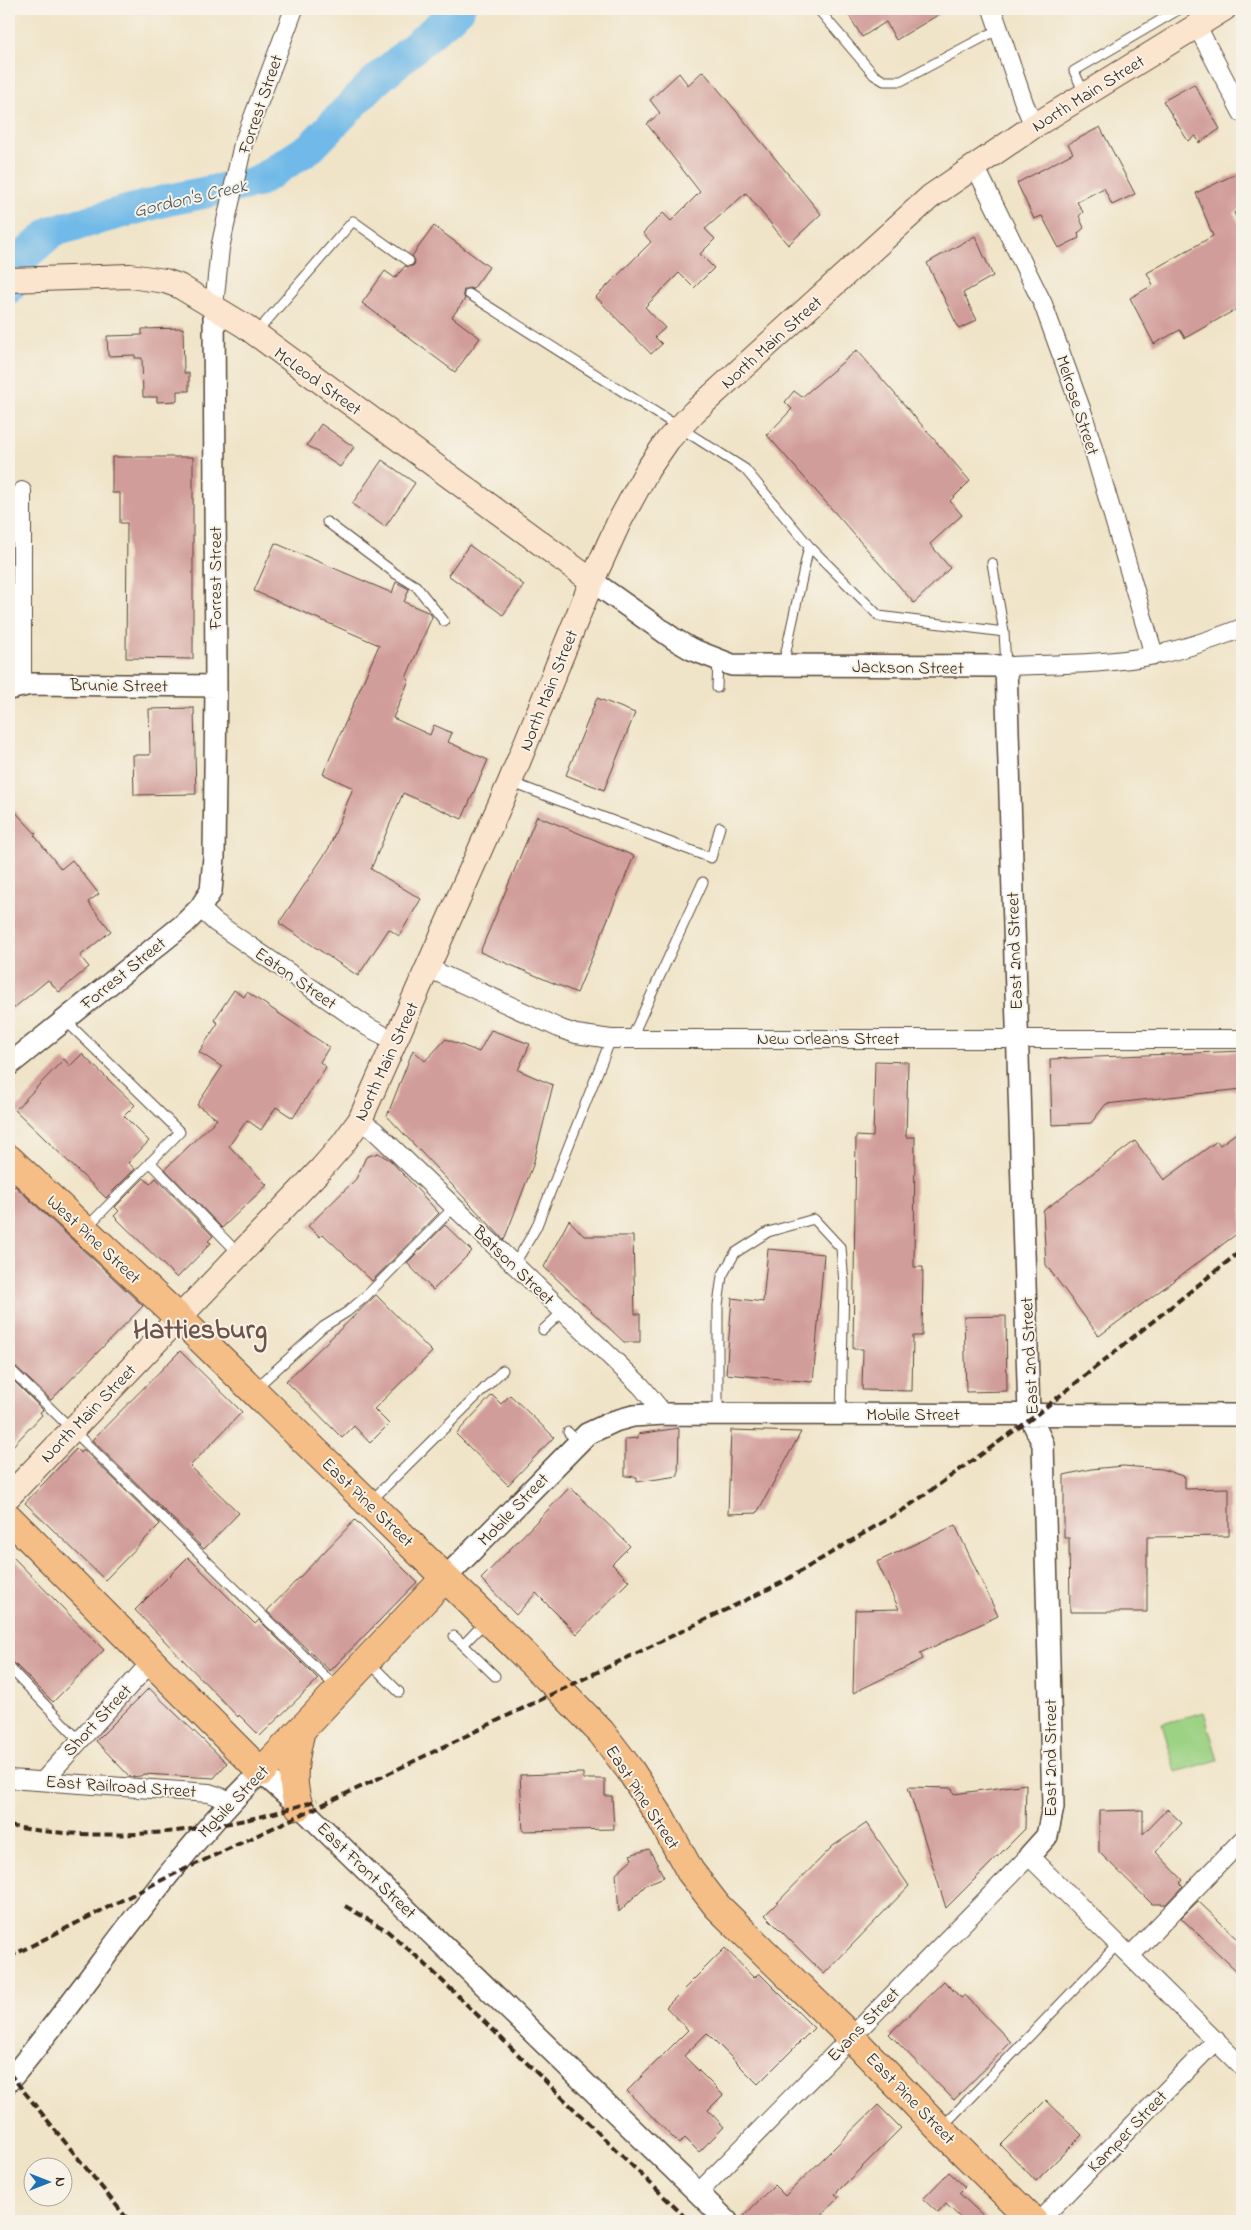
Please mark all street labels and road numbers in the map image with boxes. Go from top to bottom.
street label: North Main Street [1028,50,1151,140]
street label: Forrest Street [232,51,291,159]
street label: North Main Street [716,291,829,396]
street label: McLeod Street [268,342,366,423]
street label: Melrose Street [1048,352,1105,459]
street label: Forrest Street [204,526,230,631]
street label: North Main Street [514,626,586,755]
street label: Jackson Street [852,655,964,683]
street label: Brunie Street [69,673,168,701]
street label: East 2nd Street [1001,891,1031,1010]
street label: Forrest Street [75,932,173,1018]
street label: Eaton Street [249,942,341,1017]
street label: North Main Street [349,998,427,1126]
street label: New Orleans Street [757,1027,899,1053]
street label: West Pine Street [39,1190,146,1291]
street label: Batson Street [465,1220,559,1312]
street label: East 2nd Street [1015,1296,1047,1416]
street label: North Main Street [35,1359,144,1470]
street label: Mobile Street [866,1403,960,1429]
street label: East Pine Street [315,1453,419,1554]
street label: Mobile Street [473,1468,556,1553]
street label: Short Street [58,1679,139,1763]
street label: East 2nd Street [1039,1699,1065,1817]
street label: East Pine Street [598,1741,685,1855]
street label: Mobile Street [193,1760,276,1845]
street label: East Railroad Street [45,1770,197,1806]
street label: East Front Street [310,1817,422,1926]
street label: Evans Street [822,1982,907,2069]
street label: East Pine Street [859,2047,960,2151]
street label: Kamper Street [1082,2085,1175,2179]

